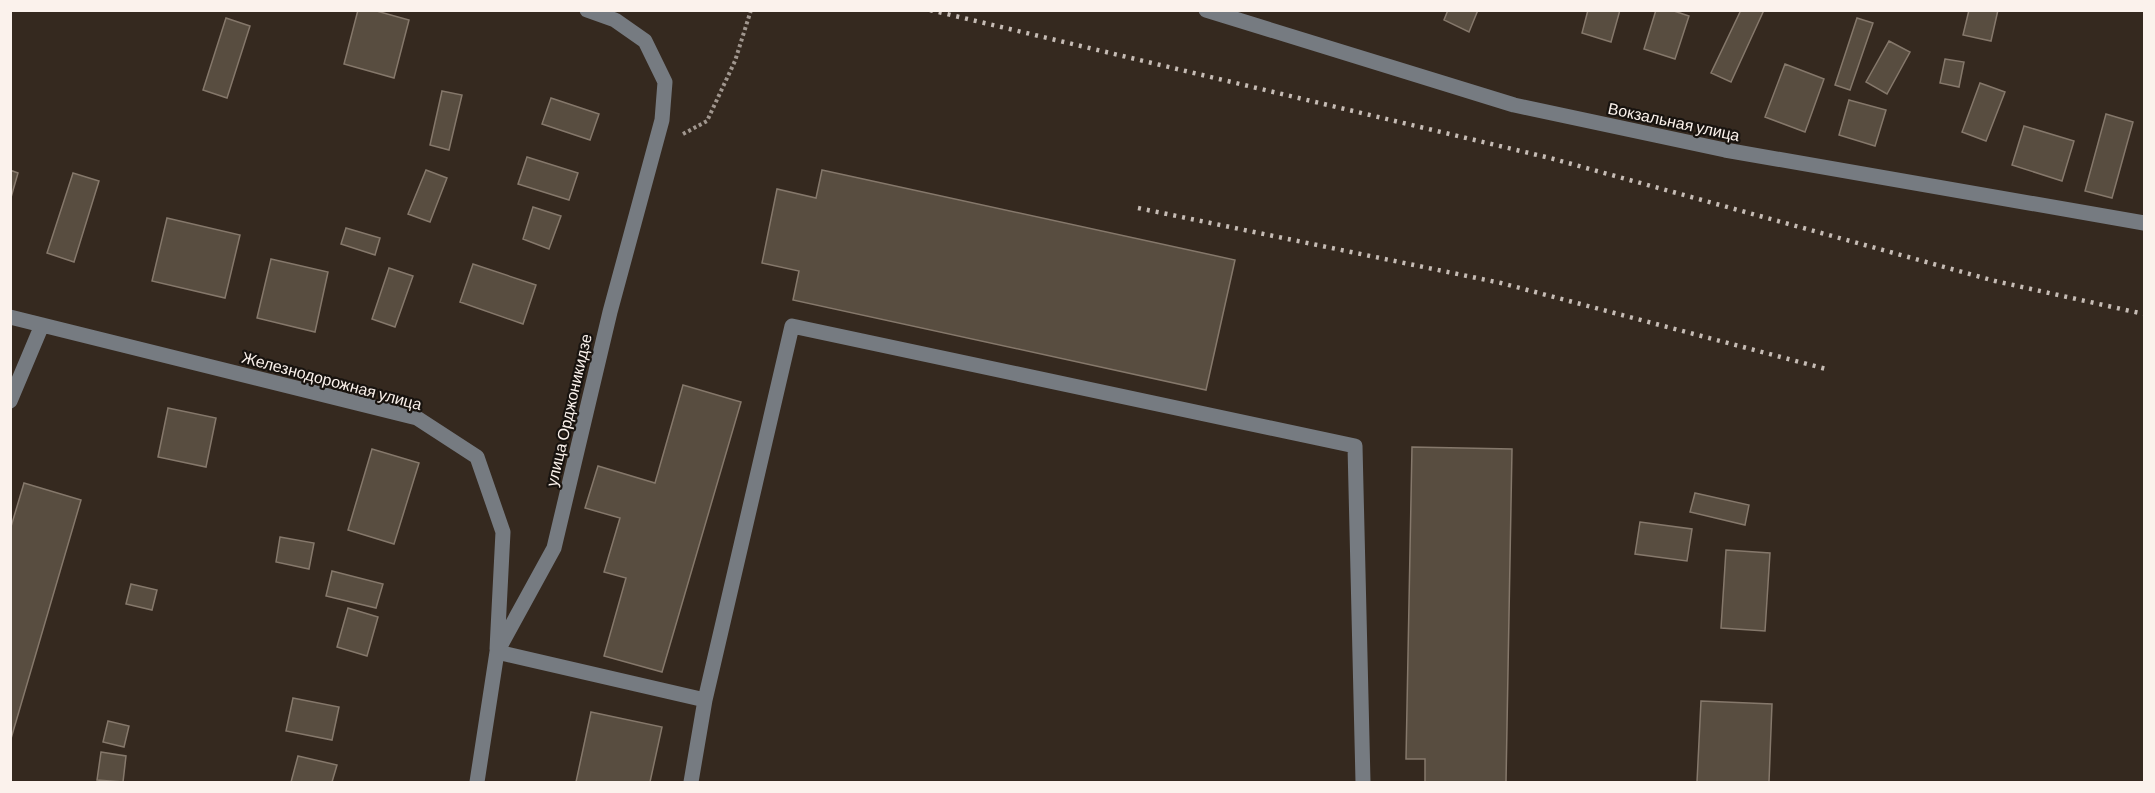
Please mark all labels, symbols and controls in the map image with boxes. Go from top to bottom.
street label: Вокзальная улица [1606,98,1742,144]
street label: улица Орджоникидзе [541,332,595,488]
street label: Железнодорожная улица [240,347,424,413]

